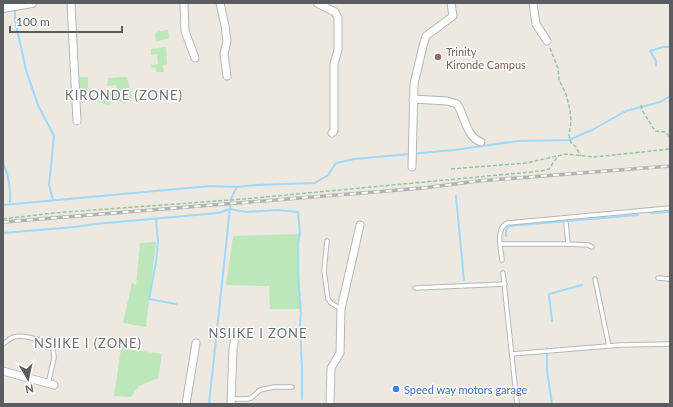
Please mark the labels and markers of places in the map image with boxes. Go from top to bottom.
place label: Trinity Kironde Campus [446,45,526,71]
marker: Trinity Kironde Campus [433,52,443,62]
place label: Speed way motors garage [404,383,528,396]
marker: Speed way motors garage [391,384,401,394]

